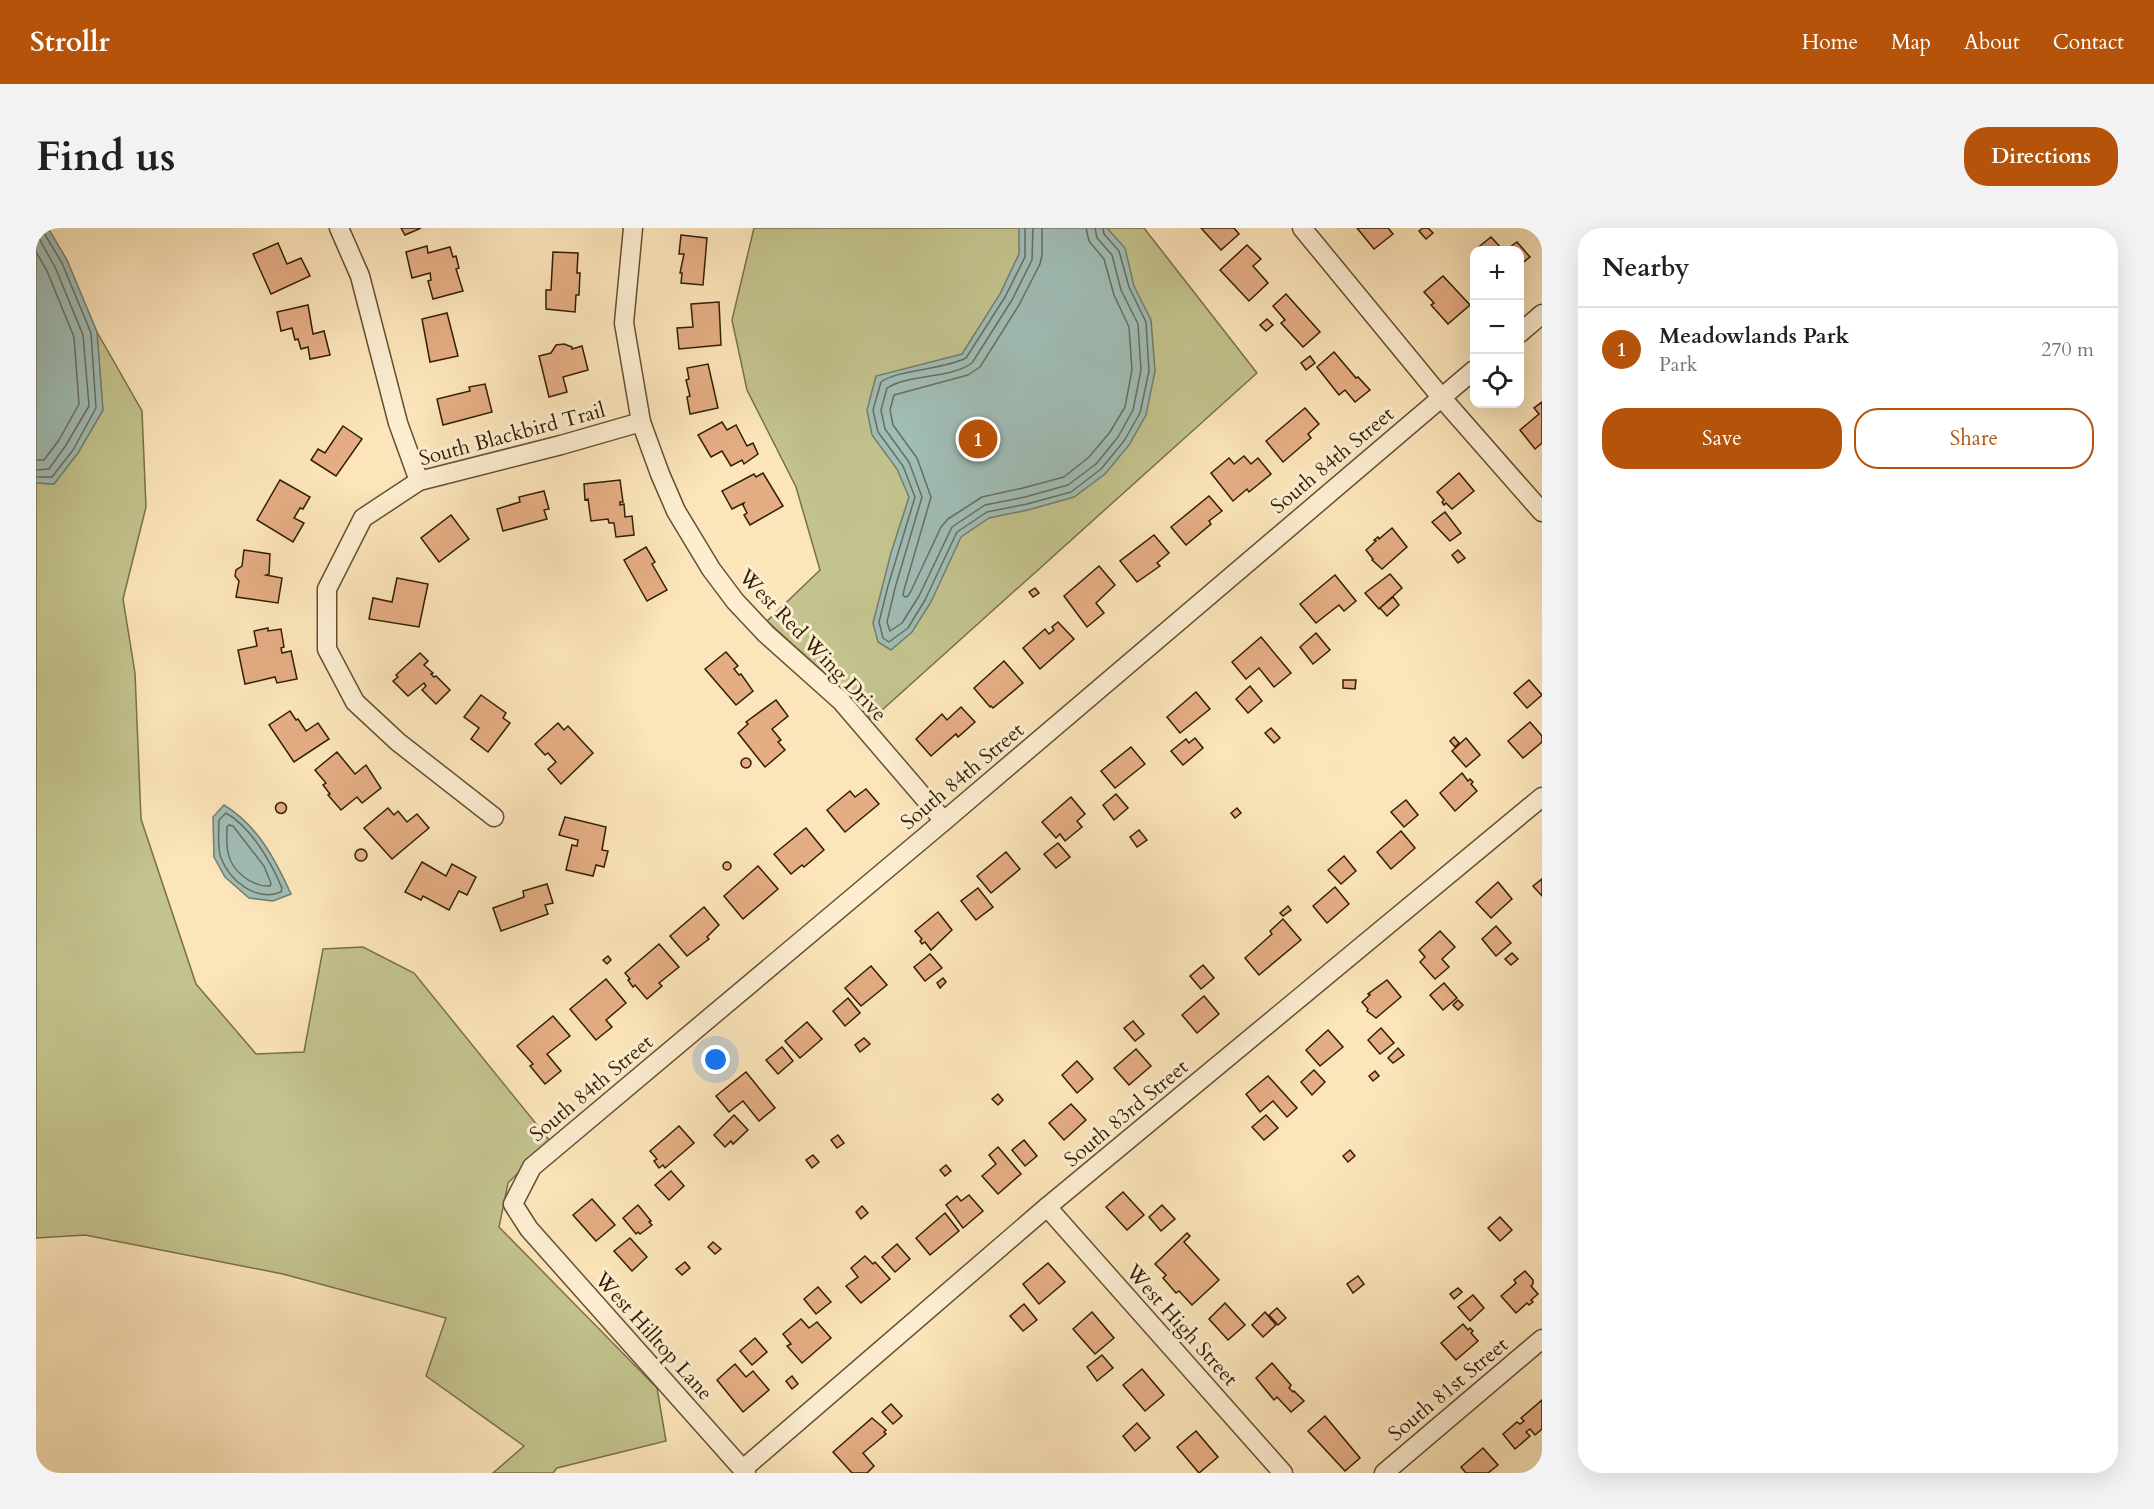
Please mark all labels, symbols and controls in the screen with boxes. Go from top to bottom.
text: Strollr [30,23,110,61]
text: Home [1802,28,1858,57]
text: Map [1891,28,1931,57]
text: About [1964,28,2020,57]
text: Contact [2053,28,2124,57]
button: Directions [1964,127,2118,186]
text: Find us [36,128,176,185]
map controls [1470,246,1524,408]
button: + [1470,246,1524,300]
text: Nearby [1602,250,1690,285]
button: − [1470,300,1524,354]
text: Meadowlands Park [1659,321,1849,351]
text: 1 [1616,336,1627,363]
text: 270 m [2041,336,2094,363]
text: Park [1659,351,1697,378]
button: locate [1470,354,1524,408]
street label: South Blackbird Trail [416,396,608,473]
street label: South 84th Street [1264,400,1401,521]
button: Save [1602,408,1842,469]
button: Share [1854,408,2094,469]
pin: 1 [958,416,998,462]
street label: West Red Wing Drive [731,562,893,728]
street label: South 84th Street [894,716,1031,837]
street label: South 84th Street [523,1028,660,1149]
your location [701,1045,730,1074]
street label: South 83rd Street [1058,1053,1195,1174]
street label: West High Street [1118,1257,1244,1393]
street label: West Hilltop Lane [587,1265,719,1407]
street label: South 81st Street [1382,1330,1515,1448]

